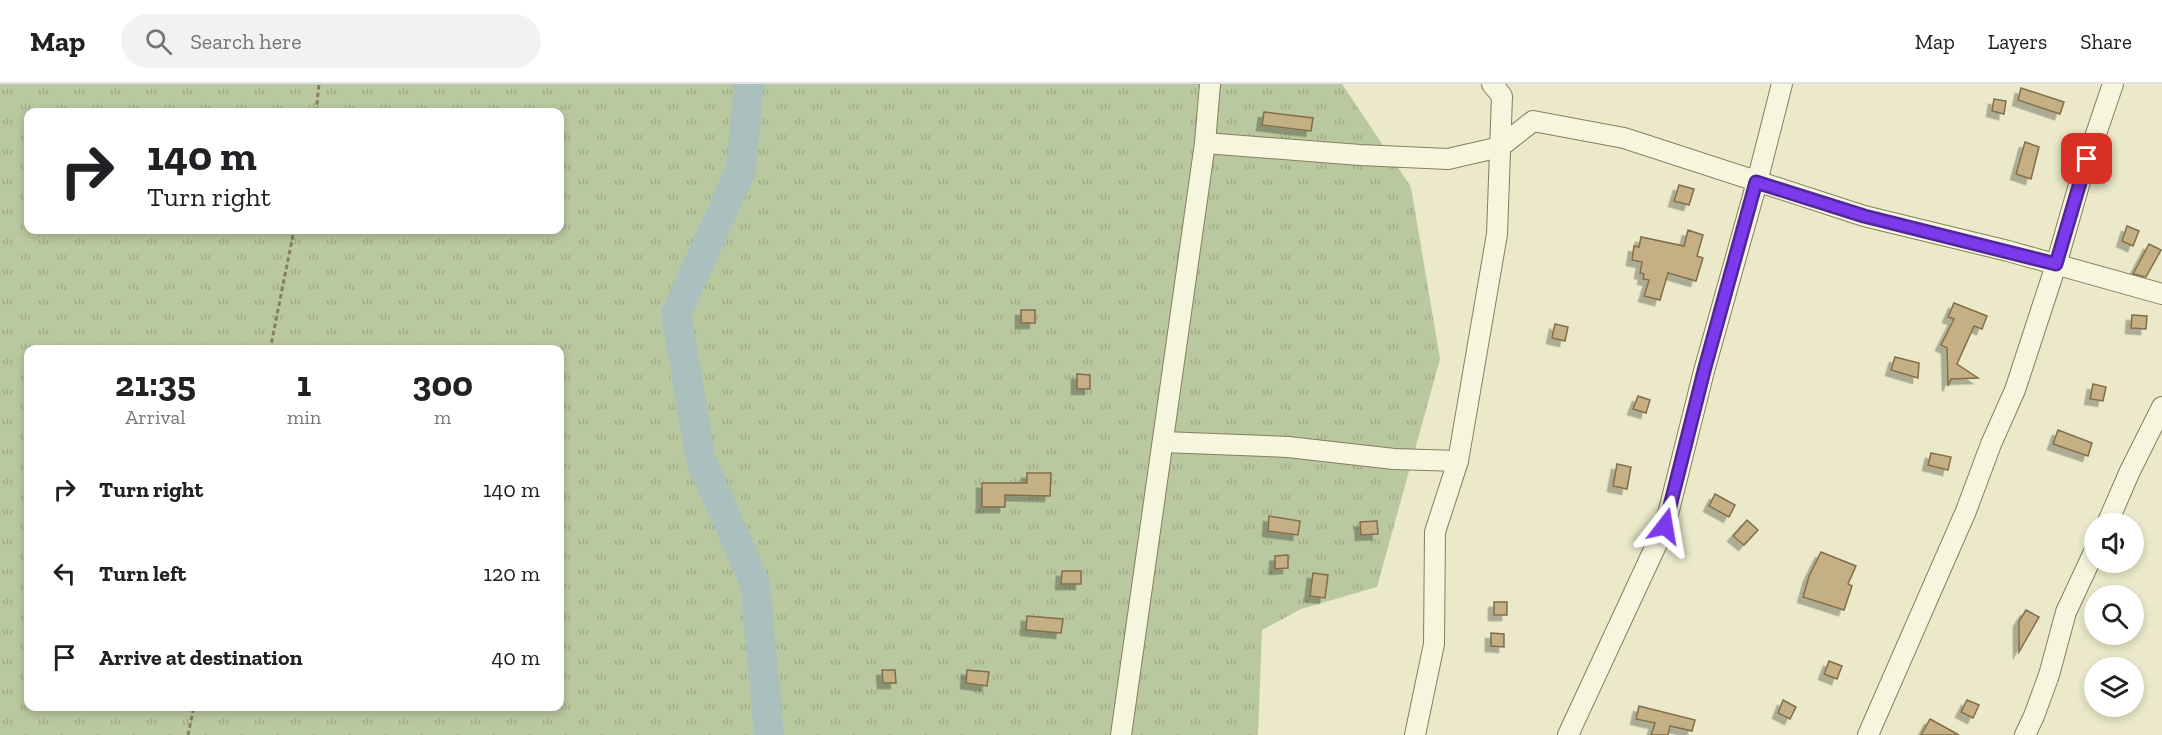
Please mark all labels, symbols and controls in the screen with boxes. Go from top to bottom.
search box [121,14,541,68]
text: Map [30,25,85,58]
icon: search [142,25,175,58]
text: Search here [190,28,302,55]
text: Map [1915,29,1955,54]
text: Layers [1988,29,2047,54]
text: Share [2080,29,2132,54]
text: 140 m [147,130,257,181]
icon: right [48,132,126,210]
pin [2061,133,2112,184]
icon: arrive [2070,142,2103,175]
text: Turn right [147,181,271,213]
text: 21:35 [115,362,196,405]
text: 1 [297,362,311,405]
text: 300 [412,362,473,405]
text: Arrival [125,405,186,429]
text: min [287,405,321,429]
text: m [434,405,451,429]
icon: right [48,473,81,506]
text: Turn right [99,476,203,503]
text: 140 m [483,476,540,503]
position arrow [1633,494,1697,558]
map controls [2084,513,2144,717]
button: sound [2084,513,2144,573]
icon: left [48,557,81,590]
text: Turn left [99,560,186,587]
text: 120 m [484,560,540,587]
button: search [2084,585,2144,645]
icon: arrive [48,641,81,674]
text: Arrive at destination [99,644,302,671]
text: 40 m [491,644,540,671]
button: layers [2084,657,2144,717]

